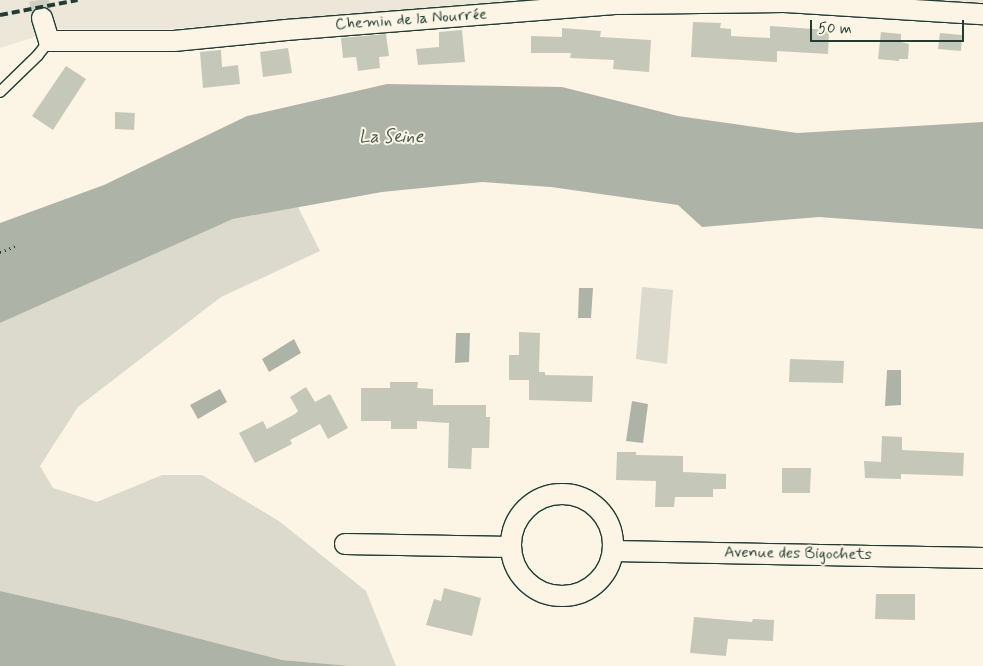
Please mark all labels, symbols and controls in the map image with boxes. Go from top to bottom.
street label: Chemin de la Nourrée [336,5,486,35]
scale bar [813,10,967,42]
text: 50 m [818,19,852,39]
water label: La Seine [358,126,424,148]
street label: Avenue des Bigochets [724,543,872,565]

